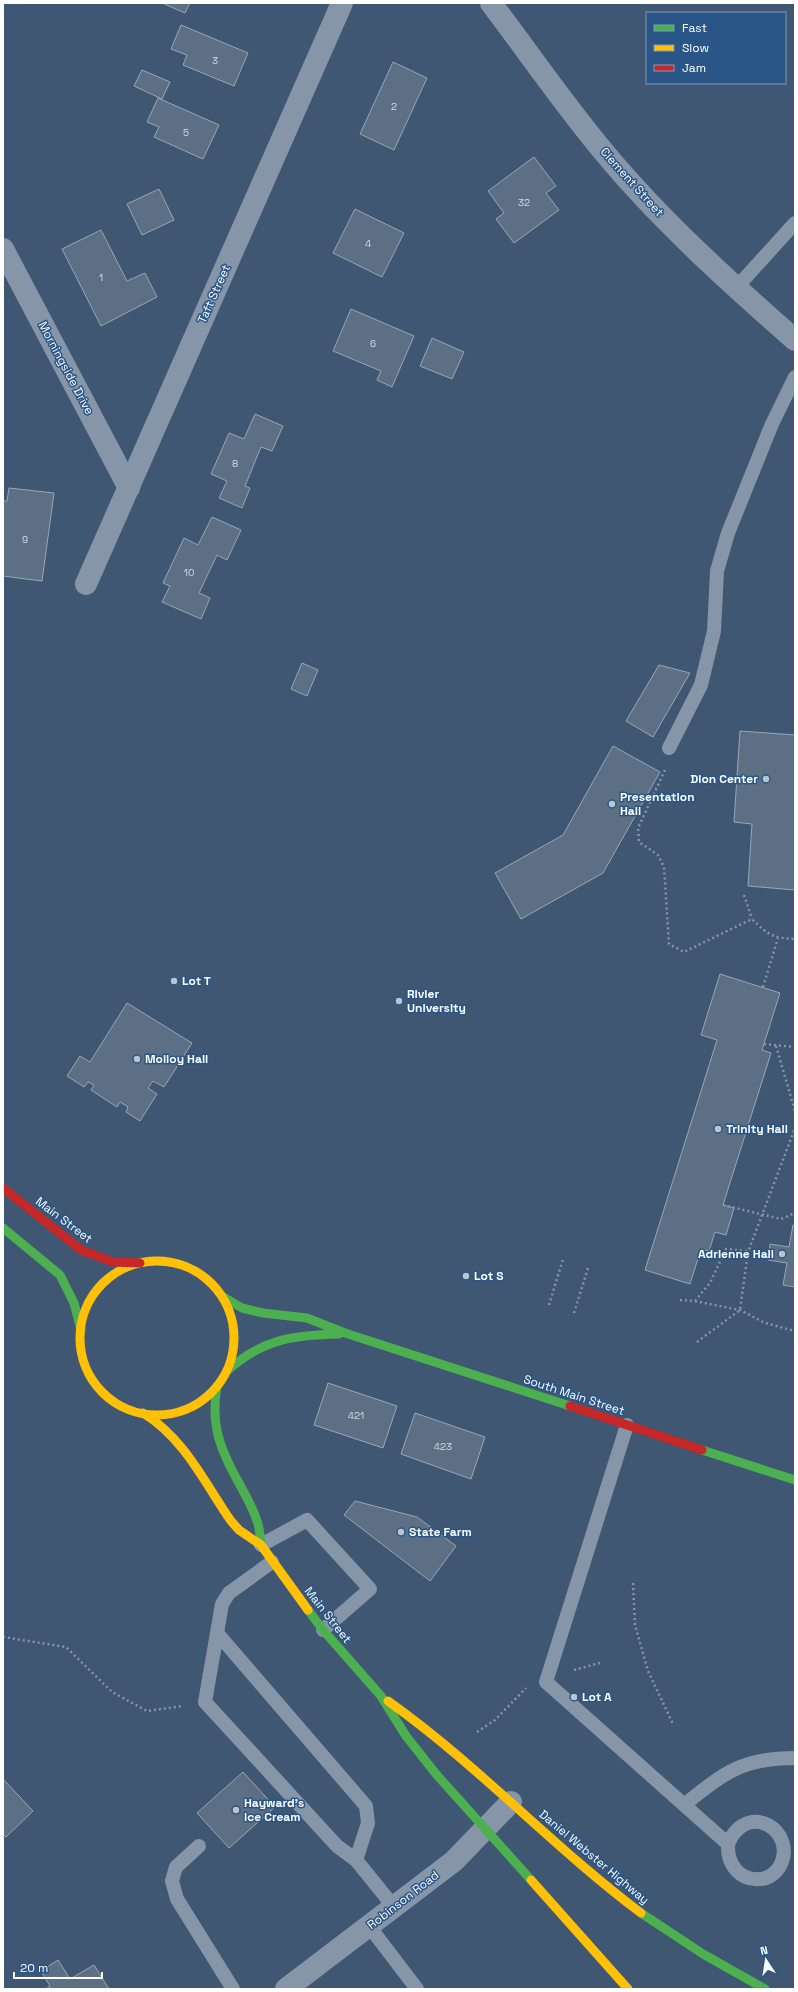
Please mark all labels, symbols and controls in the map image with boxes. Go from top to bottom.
legend [646,12,786,84]
text: Fast [682,20,707,36]
text: Slow [682,40,709,56]
house number: 3 [212,54,218,67]
text: Jam [682,60,706,76]
house number: 2 [391,100,397,113]
house number: 5 [183,126,189,139]
street label: Clement Street [597,144,667,220]
house number: 32 [518,196,530,209]
house number: 4 [365,237,371,250]
street label: Taft Street [194,262,234,326]
house number: 1 [99,271,103,284]
street label: Morningside Drive [35,319,97,417]
house number: 6 [370,337,376,350]
house number: 8 [232,457,238,470]
house number: 9 [22,533,28,546]
house number: 10 [184,566,194,579]
place label: Dion Center [690,771,758,787]
marker: Dion Center [761,774,771,784]
place label: Presentation Hall [620,789,695,819]
marker: Presentation Hall [607,799,617,809]
place label: Lot T [182,973,211,989]
marker: Lot T [169,976,179,986]
place label: Rivier University [407,986,466,1016]
marker: Rivier University [394,996,404,1006]
place label: Molloy Hall [145,1051,208,1067]
marker: Molloy Hall [132,1054,142,1064]
place label: Trinity Hall [726,1121,788,1137]
marker: Trinity Hall [713,1124,723,1134]
street label: Main Street [32,1193,96,1247]
place label: Adrienne Hall [698,1246,774,1262]
marker: Adrienne Hall [777,1249,787,1259]
place label: Lot S [474,1268,503,1284]
marker: Lot S [461,1271,471,1281]
street label: South Main Street [521,1371,627,1419]
house number: 421 [348,1409,364,1422]
house number: 423 [434,1440,452,1453]
place label: State Farm [409,1524,472,1540]
marker: State Farm [396,1527,406,1537]
street label: Main Street [301,1584,355,1646]
place label: Lot A [582,1689,612,1705]
marker: Lot A [569,1692,579,1702]
place label: Hayward's Ice Cream [244,1795,304,1825]
marker: Hayward's Ice Cream [231,1805,241,1815]
street label: Daniel Webster Highway [536,1806,652,1908]
street label: Robinson Road [364,1867,442,1933]
north arrow [746,1940,786,1980]
text: N [759,1943,769,1958]
scale bar [14,1954,102,1980]
text: 20 m [20,1960,48,1976]

